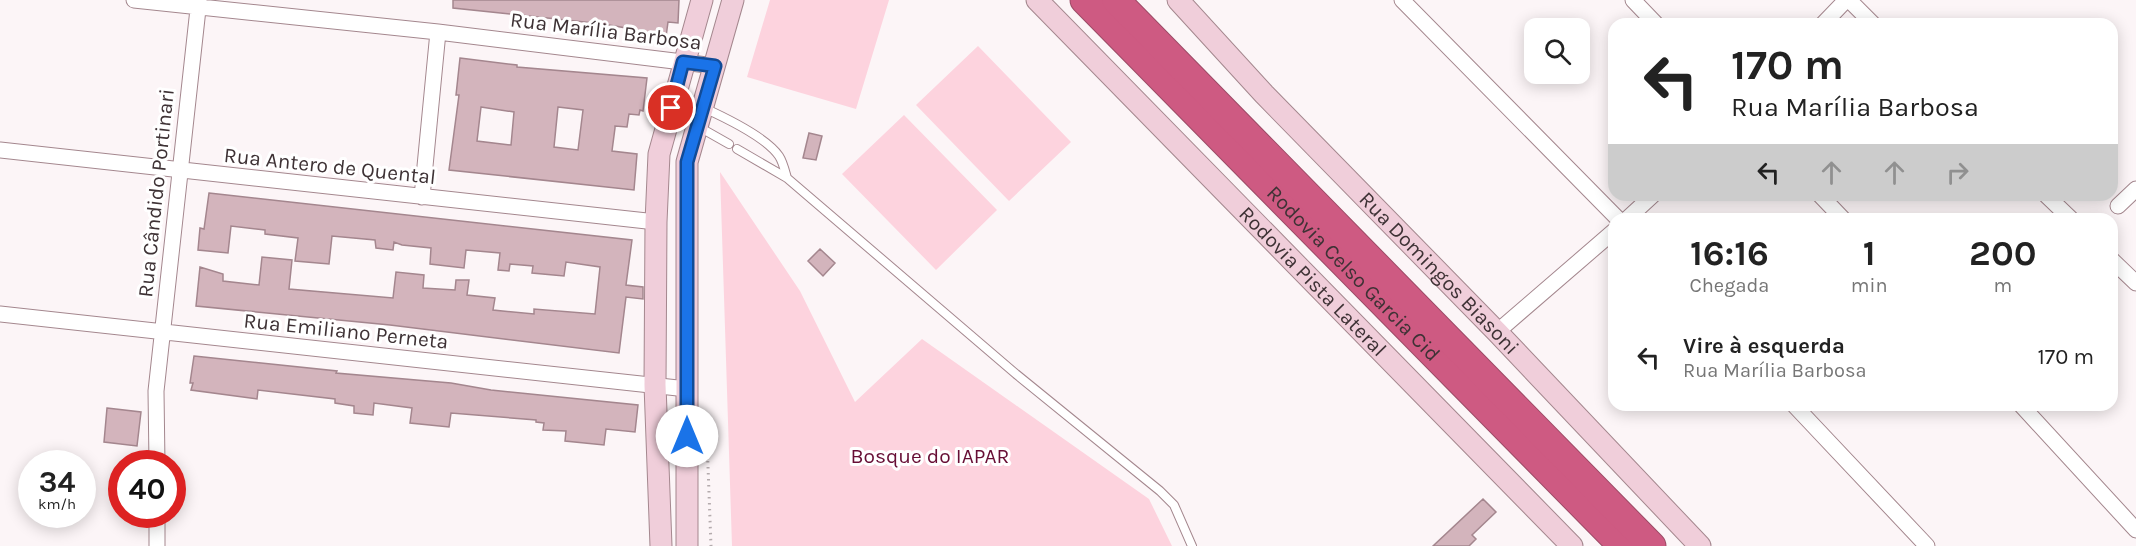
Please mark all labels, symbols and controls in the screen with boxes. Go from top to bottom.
street label: Rua Marília Barbosa [509,7,703,55]
map controls [1524,18,1590,84]
button: search [1524,18,1590,84]
text: 170 m [1731,40,1844,90]
icon: left [1632,42,1710,120]
pin [645,82,696,133]
street label: Rua Cândido Portinari [133,87,179,299]
icon: arrive [654,91,687,124]
text: Rua Marília Barbosa [1731,91,1979,123]
street label: Rua Antero de Quental [223,143,437,189]
icon: left [1752,156,1785,189]
icon: ahead [1815,156,1848,189]
icon: ahead [1878,156,1911,189]
icon: right [1941,156,1974,189]
street label: Rodovia Celso Garcia Cid [1262,181,1445,366]
street label: Rua Domingos Biasoni [1355,187,1524,359]
street label: Rodovia Pista Lateral [1234,202,1391,361]
text: 16:16 [1690,232,1769,274]
text: 1 [1863,232,1876,274]
text: 200 [1969,232,2036,274]
text: Chegada [1690,274,1769,297]
text: min [1851,274,1888,297]
text: m [1993,274,2012,297]
street label: Rua Emiliano Perneta [243,308,449,354]
text: Vire à esquerda [1683,333,1845,359]
icon: left [1632,341,1665,374]
text: 170 m [2038,344,2094,370]
text: Rua Marília Barbosa [1683,359,1867,382]
position arrow [655,404,719,468]
park label: Bosque do IAPAR [851,444,1009,468]
speed limit sign: 40 [108,450,186,528]
text: 34 [39,464,75,500]
text: km/h [38,495,76,513]

